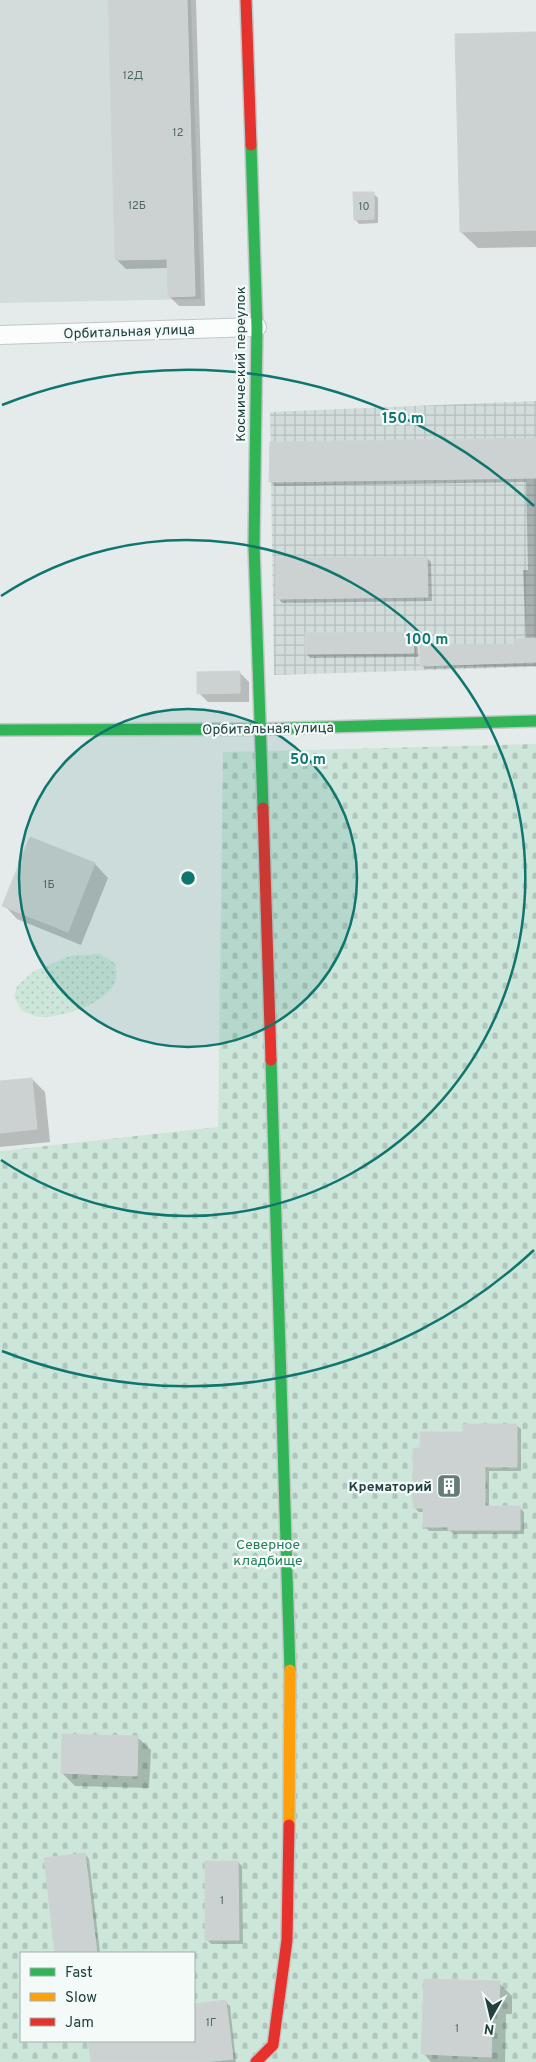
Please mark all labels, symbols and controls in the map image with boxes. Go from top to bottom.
house number: 12Д [123,69,143,83]
house number: 12 [173,126,183,140]
house number: 12Б [128,199,146,213]
house number: 10 [358,200,370,214]
street label: Космический переулок [233,286,250,442]
street label: Орбитальная улица [63,322,195,343]
text: 150 m [382,410,424,429]
text: 100 m [406,631,448,650]
street label: Орбитальная улица [202,720,334,739]
text: 50 m [290,751,326,770]
centre of rings [179,869,197,887]
house number: 1Б [43,878,55,892]
building icon: Крематорий [436,1473,462,1499]
place label: Крематорий [349,1479,432,1496]
park label: Северное кладбище [233,1537,303,1570]
house number: 1 [220,1894,224,1908]
legend [20,1952,195,2042]
text: Fast [65,1964,93,1983]
text: Slow [65,1989,97,2008]
north arrow [466,1992,516,2042]
text: Jam [65,2014,94,2033]
house number: 1Г [206,2016,216,2030]
text: N [483,2019,496,2038]
house number: 1 [455,2022,459,2036]

